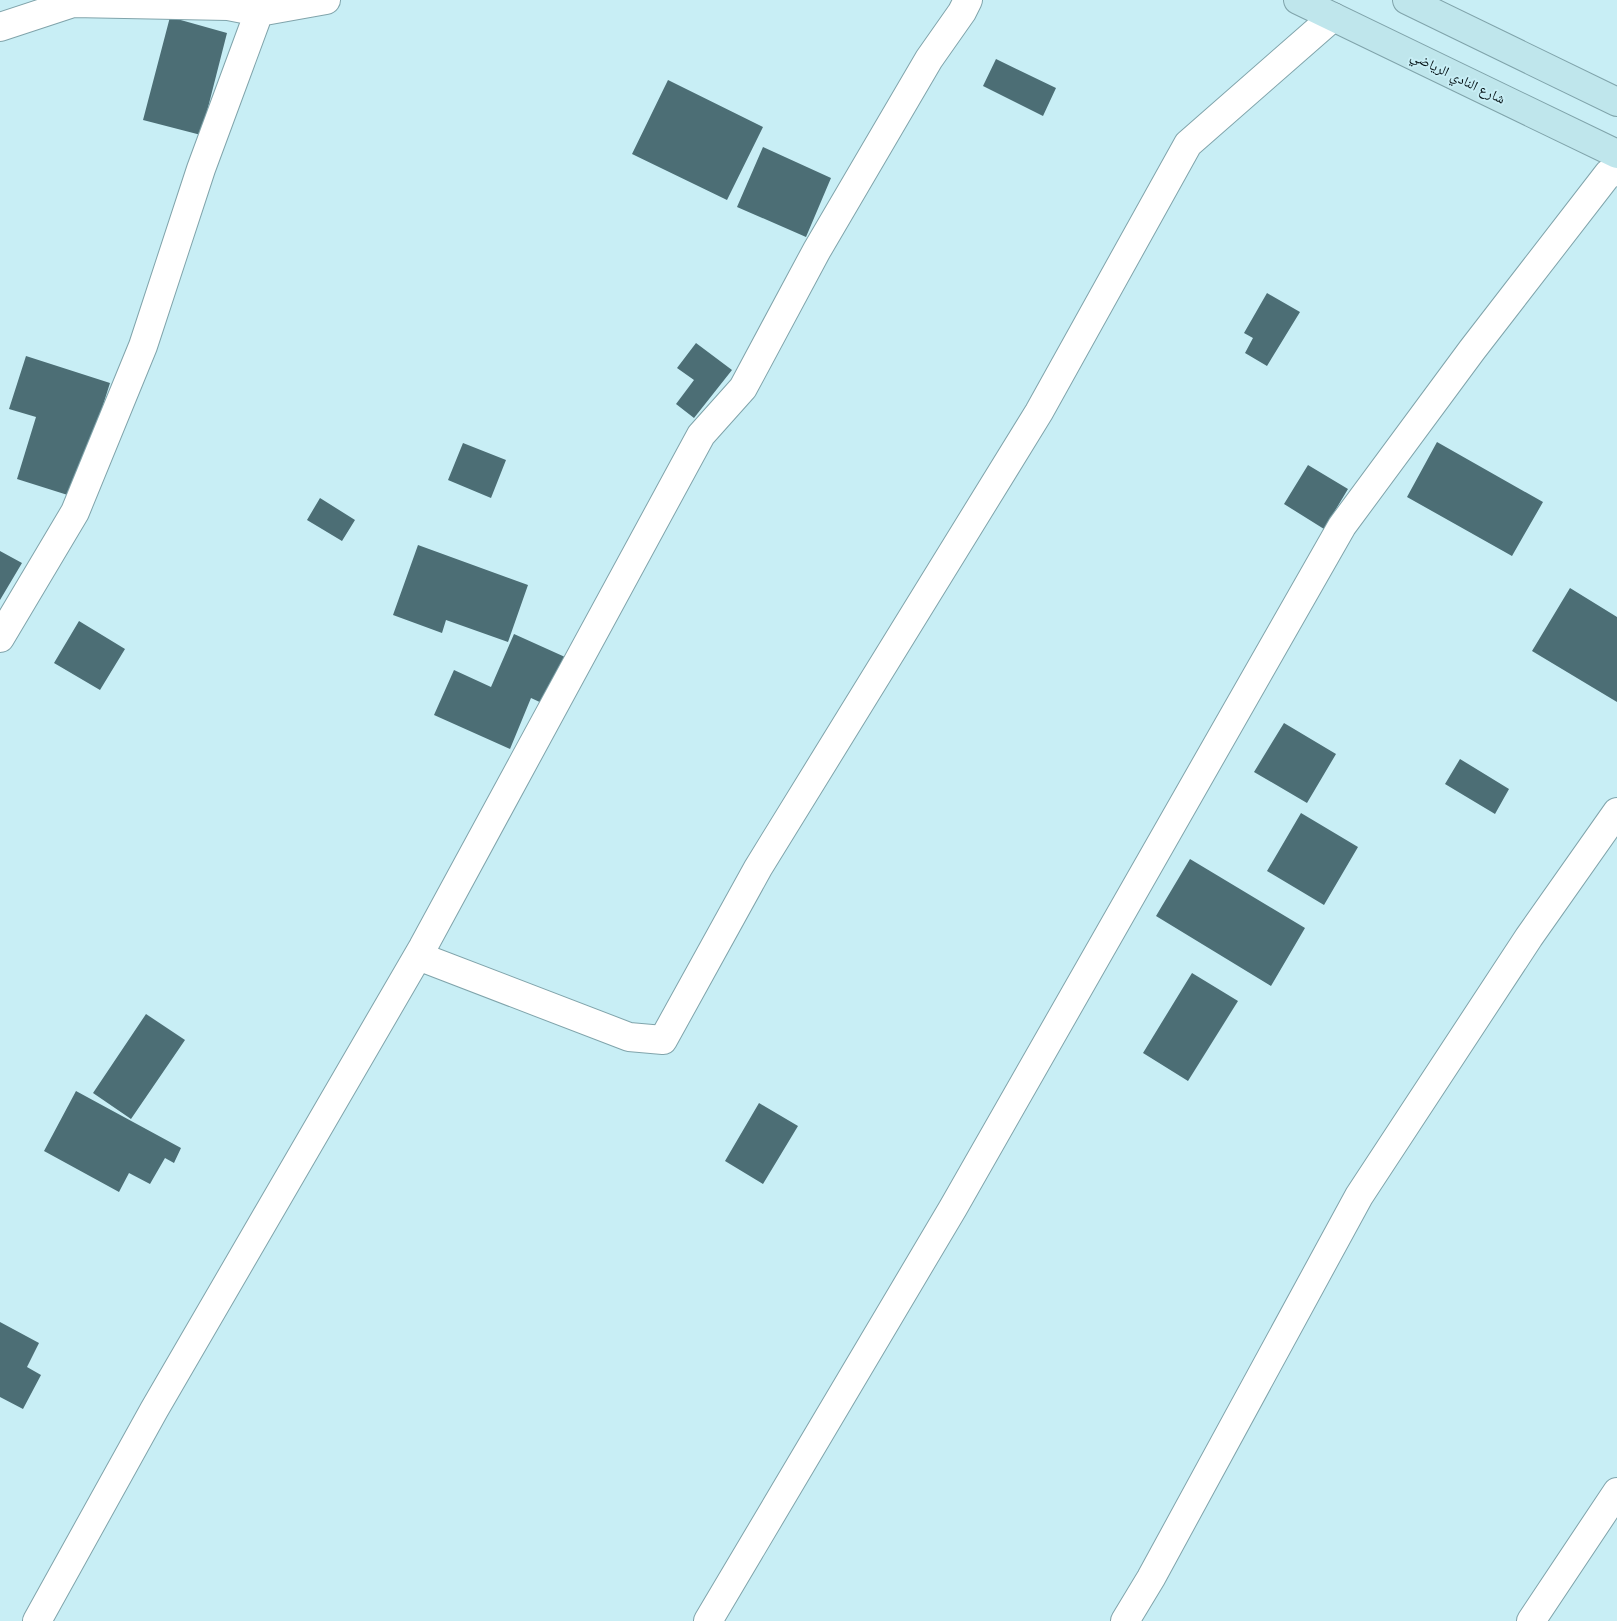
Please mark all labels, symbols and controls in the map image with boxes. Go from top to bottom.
street label: شارع النادي الرياضي [1407,45,1509,110]

